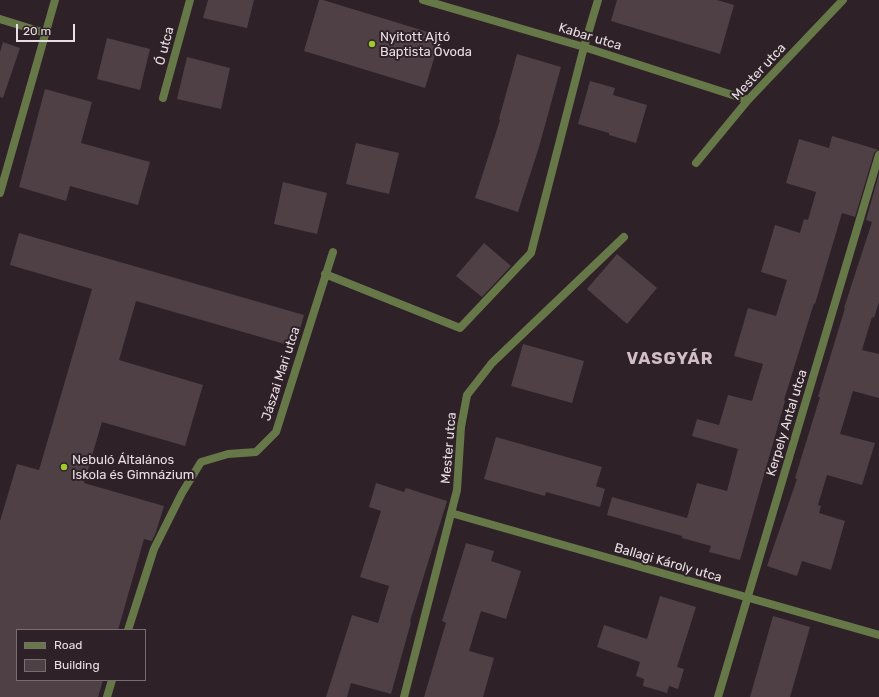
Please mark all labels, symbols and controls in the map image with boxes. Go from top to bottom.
scale bar [18,16,77,42]
street label: Kabar utca [557,20,623,54]
text: 20 m [23,24,51,38]
street label: Ó utca [152,25,178,67]
place label: Nyitott Ajtó Baptista Óvoda [380,29,472,60]
marker: Nyitott Ajtó Baptista Óvoda [367,39,377,49]
street label: Mester utca [729,40,789,104]
street label: Jászai Mari utca [258,325,304,423]
district label: VASGYÁR [626,349,714,369]
street label: Kerpely Antal utca [763,368,811,478]
street label: Mester utca [438,411,460,485]
place label: Nebuló Általános Iskola és Gimnázium [72,452,194,483]
marker: Nebuló Általános Iskola és Gimnázium [59,462,69,472]
street label: Ballagi Károly utca [612,540,724,586]
legend [16,629,146,681]
text: Road [54,638,82,652]
text: Building [54,658,100,672]

